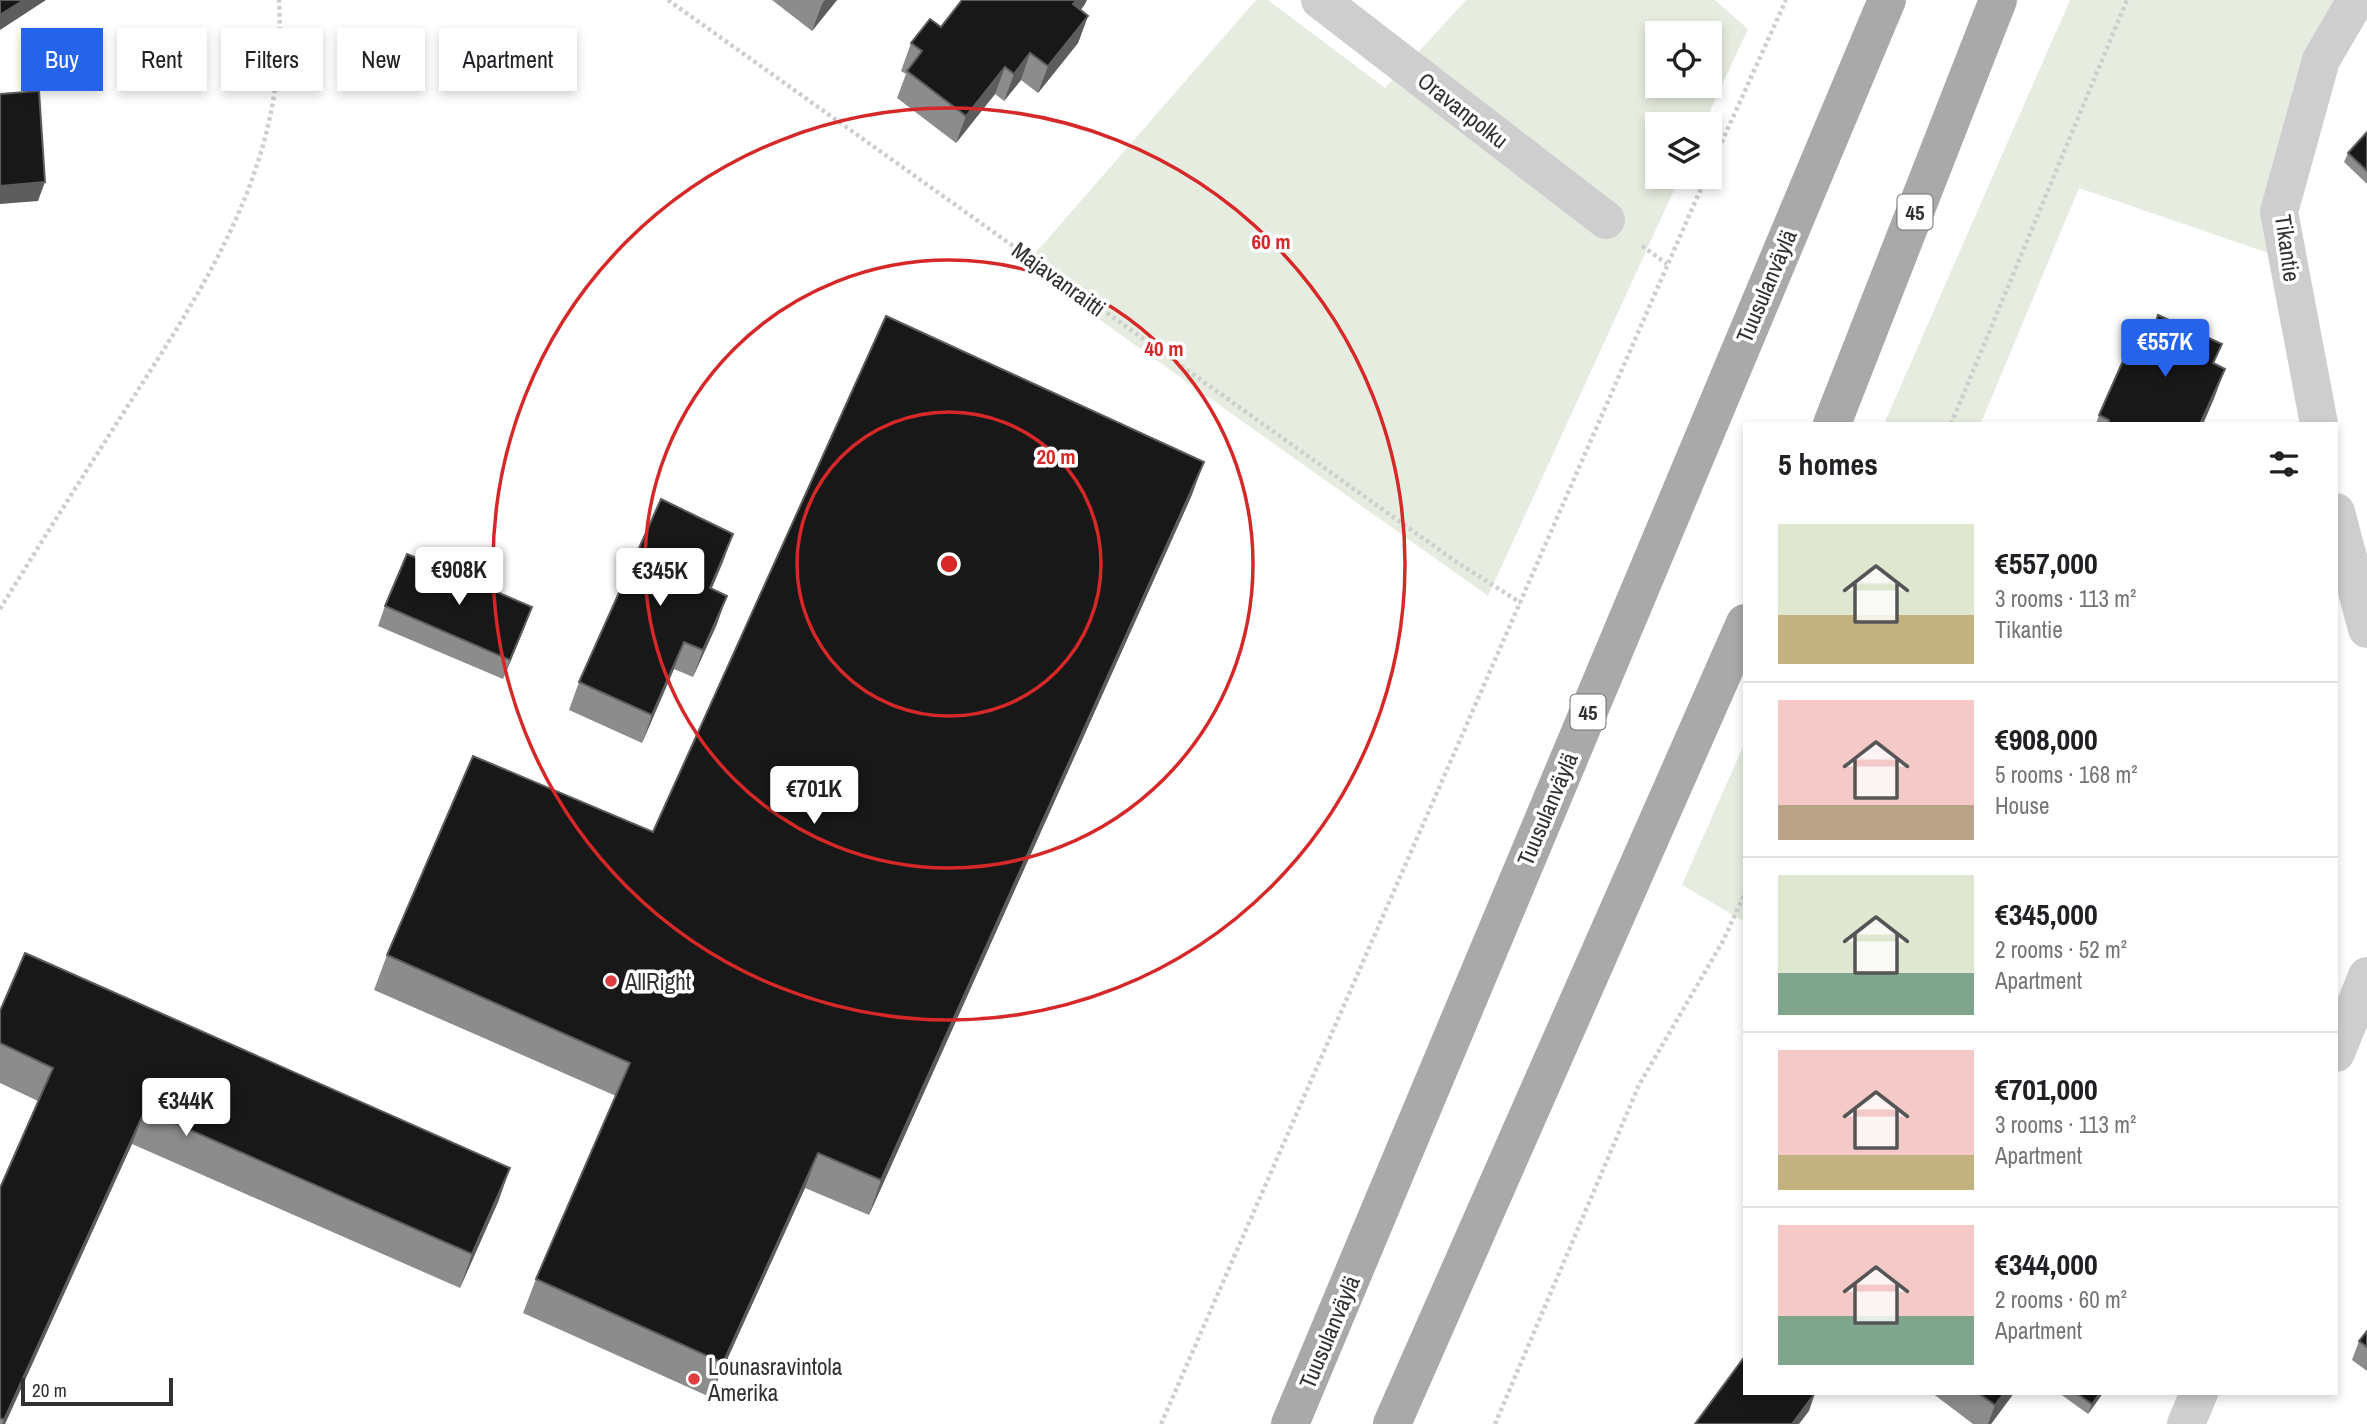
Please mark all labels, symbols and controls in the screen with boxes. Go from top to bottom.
map controls [1645,21,1722,189]
button: locate [1645,21,1722,98]
chip: Buy [21,28,103,91]
chip: Rent [117,28,207,91]
chip: Filters [221,28,323,91]
chip: New [337,28,425,91]
chip: Apartment [439,28,577,91]
street label: Oravanpolku [1411,65,1515,155]
button: layers [1645,112,1722,189]
road number: 45 [1898,194,1932,230]
street label: Tikantie [2268,212,2308,284]
street label: Tuusulanväylä [1728,224,1804,347]
text: 60 m [1251,227,1291,256]
street label: Majavanraitti [1006,234,1112,324]
pin: €557K [2116,320,2214,379]
text: €557K [2137,326,2193,357]
text: 40 m [1144,334,1184,363]
text: 20 m [1036,442,1076,471]
text: 5 homes [1778,444,1878,484]
icon: filters [2265,445,2303,483]
text: €557,000 [1995,543,2098,583]
pin: €908K [410,548,508,607]
pin: €345K [611,548,709,608]
centre of rings [937,552,961,576]
icon: home [1834,552,1918,636]
text: €908K [431,554,487,585]
text: €345K [632,555,688,586]
text: 3 rooms · 113 m² [1995,583,2136,614]
text: Tikantie [1995,614,2063,645]
road number: 45 [1570,694,1606,730]
text: €908,000 [1995,719,2098,759]
icon: home [1834,728,1918,812]
street label: Tuusulanväylä [1509,747,1585,870]
text: 5 rooms · 168 m² [1995,759,2138,790]
pin: €701K [765,766,863,826]
text: €701K [786,773,842,804]
text: House [1995,790,2050,821]
text: €345,000 [1995,894,2098,934]
icon: home [1834,903,1918,987]
text: 2 rooms · 52 m² [1995,934,2127,965]
text: Apartment [1995,965,2082,996]
place label: AllRight [624,966,691,997]
marker: AllRight [603,973,619,989]
text: €701,000 [1995,1069,2098,1109]
pin: €344K [137,1078,235,1138]
icon: home [1834,1078,1918,1162]
text: €344K [158,1085,214,1116]
text: 3 rooms · 113 m² [1995,1109,2136,1140]
text: Apartment [1995,1140,2082,1171]
text: €344,000 [1995,1244,2098,1284]
icon: home [1834,1253,1918,1337]
street label: Tuusulanväylä [1291,1270,1367,1393]
text: 2 rooms · 60 m² [1995,1284,2127,1315]
text: Apartment [1995,1315,2082,1346]
place label: Lounasravintola Amerika [707,1351,843,1408]
marker: Lounasravintola Amerika [686,1371,702,1387]
scale bar [21,1375,173,1407]
text: 20 m [32,1377,67,1403]

